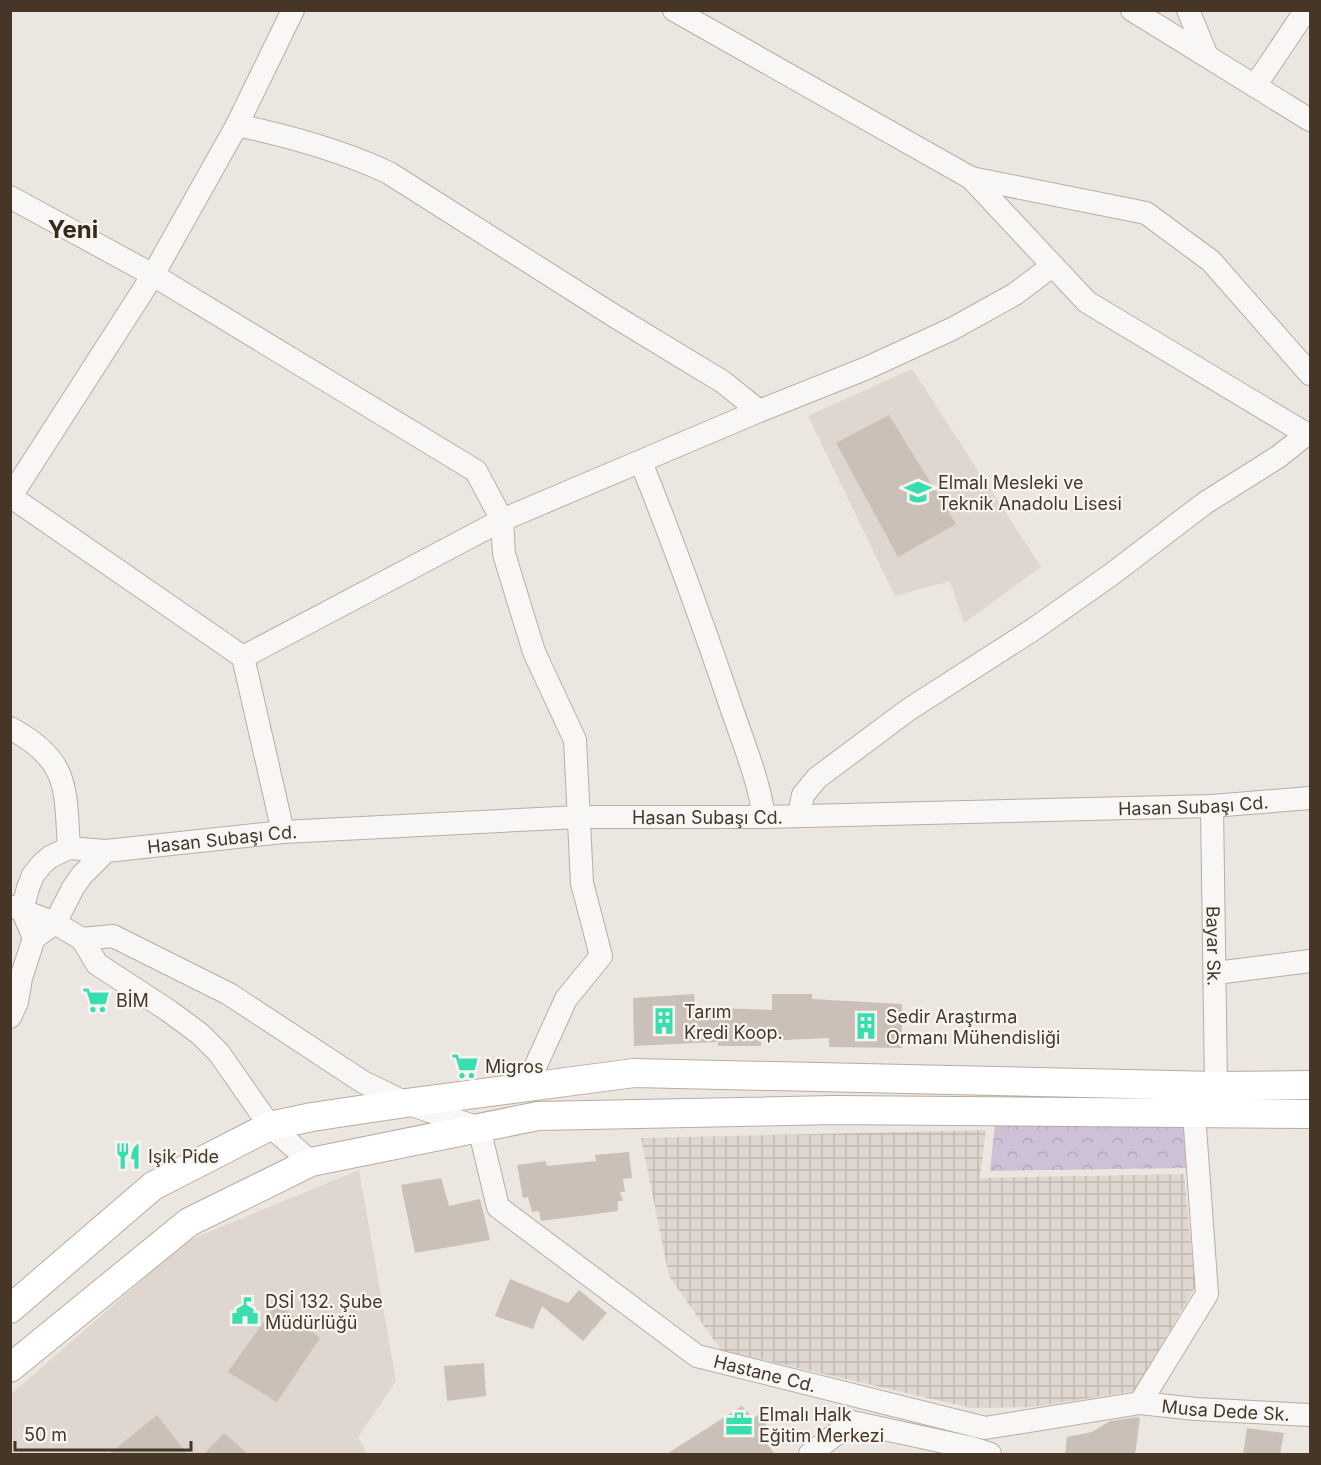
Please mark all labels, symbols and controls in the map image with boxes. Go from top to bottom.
district label: Yeni [48,215,98,244]
place label: Elmalı Mesleki ve Teknik Anadolu Lisesi [938,472,1122,514]
school or university icon: Elmalı Mesleki ve Teknik Anadolu Lisesi [903,477,933,507]
street label: Hasan Subaşı Cd. [1118,791,1269,819]
street label: Hasan Subaşı Cd. [632,806,783,828]
street label: Hasan Subaşı Cd. [146,821,298,857]
street label: Bayar Sk. [1203,906,1225,986]
supermarket icon: BİM [81,985,111,1015]
place label: BİM [116,989,149,1011]
place label: Tarım Kredi Koop. [684,1001,783,1043]
building icon: Tarım Kredi Koop. [649,1006,679,1036]
place label: Sedir Araştırma Ormanı Mühendisliği [886,1006,1060,1048]
building icon: Sedir Araştırma Ormanı Mühendisliği [851,1011,881,1041]
supermarket icon: Migros [450,1051,480,1081]
place label: Migros [485,1056,543,1077]
restaurant icon: Işik Pide [113,1141,143,1171]
place label: Işik Pide [148,1146,219,1167]
place label: DSİ 132. Şube Müdürlüğü [265,1290,383,1333]
public building icon: DSİ 132. Şube Müdürlüğü [230,1296,260,1326]
street label: Hastane Cd. [712,1350,818,1396]
street label: Musa Dede Sk. [1161,1395,1290,1424]
place label: Elmalı Halk Eğitim Merkezi [759,1404,884,1446]
office icon: Elmalı Halk Eğitim Merkezi [724,1409,754,1439]
scale bar [15,1414,190,1452]
text: 50 m [24,1424,67,1445]

